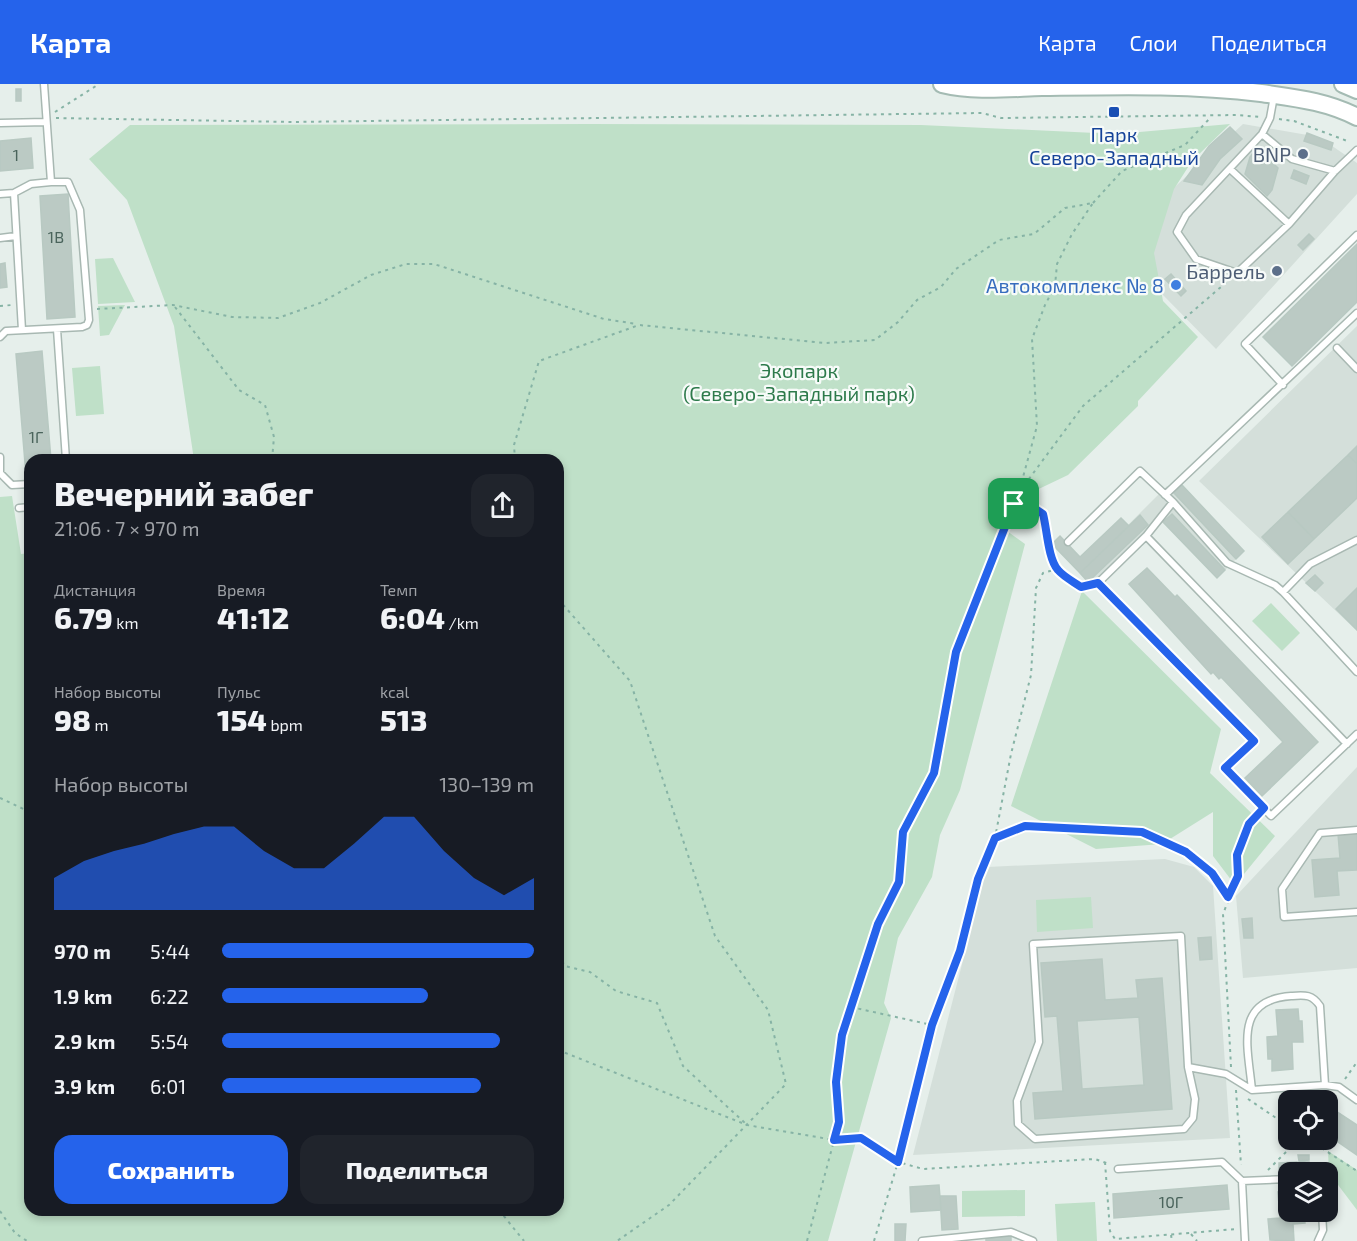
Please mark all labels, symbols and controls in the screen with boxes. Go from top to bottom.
text: Карта [30,25,111,59]
text: Карта [1038,30,1097,55]
text: Слои [1130,30,1178,55]
text: Поделиться [1211,30,1327,55]
marker: Парк Северо-Западный [1107,105,1121,119]
place label: Парк Северо-Западный [1029,122,1199,169]
place label: BNP [1253,142,1291,166]
house number: 1 [13,145,19,164]
marker: BNP [1296,147,1310,161]
house number: 1В [48,227,64,246]
place label: Баррель [1186,259,1265,283]
marker: Баррель [1270,264,1284,278]
place label: Автокомплекс № 8 [986,273,1164,297]
marker: Автокомплекс № 8 [1169,278,1183,292]
park label: Экопарк (Северо-Западный парк) [683,358,915,405]
house number: 1Г [29,427,43,446]
text: Вечерний забег [54,473,313,513]
button: share [471,474,534,537]
pin [988,478,1039,529]
icon: arrive [997,487,1030,520]
text: 21:06 · 7 × 970 m [54,516,200,540]
text: Дистанция [54,580,136,599]
text: Время [217,580,266,599]
text: Темп [380,580,417,599]
text: 6.79 [54,599,113,635]
text: 41:12 [217,599,289,635]
text: 6:04 [380,599,445,635]
text: km [113,613,138,632]
text: /km [445,613,479,632]
text: Набор высоты [54,682,161,701]
text: Пульс [217,682,261,701]
text: kcal [380,682,409,701]
text: 98 [54,701,91,737]
text: 154 [217,701,267,737]
text: 513 [380,701,428,737]
text: m [91,715,109,734]
text: bpm [267,715,303,734]
text: Набор высоты [54,772,188,796]
text: 130–139 m [439,772,534,796]
text: 970 m [54,939,111,963]
text: 5:44 [150,939,190,963]
text: 1.9 km [54,984,112,1008]
text: 6:22 [150,984,189,1008]
text: 2.9 km [54,1029,115,1053]
text: 5:54 [150,1029,188,1053]
text: 3.9 km [54,1074,115,1098]
text: 6:01 [150,1074,186,1098]
map controls [1278,1090,1338,1222]
button: locate [1278,1090,1338,1150]
button: Сохранить [54,1135,288,1204]
button: Поделиться [300,1135,534,1204]
button: layers [1278,1162,1338,1222]
house number: 10Г [1159,1192,1183,1211]

